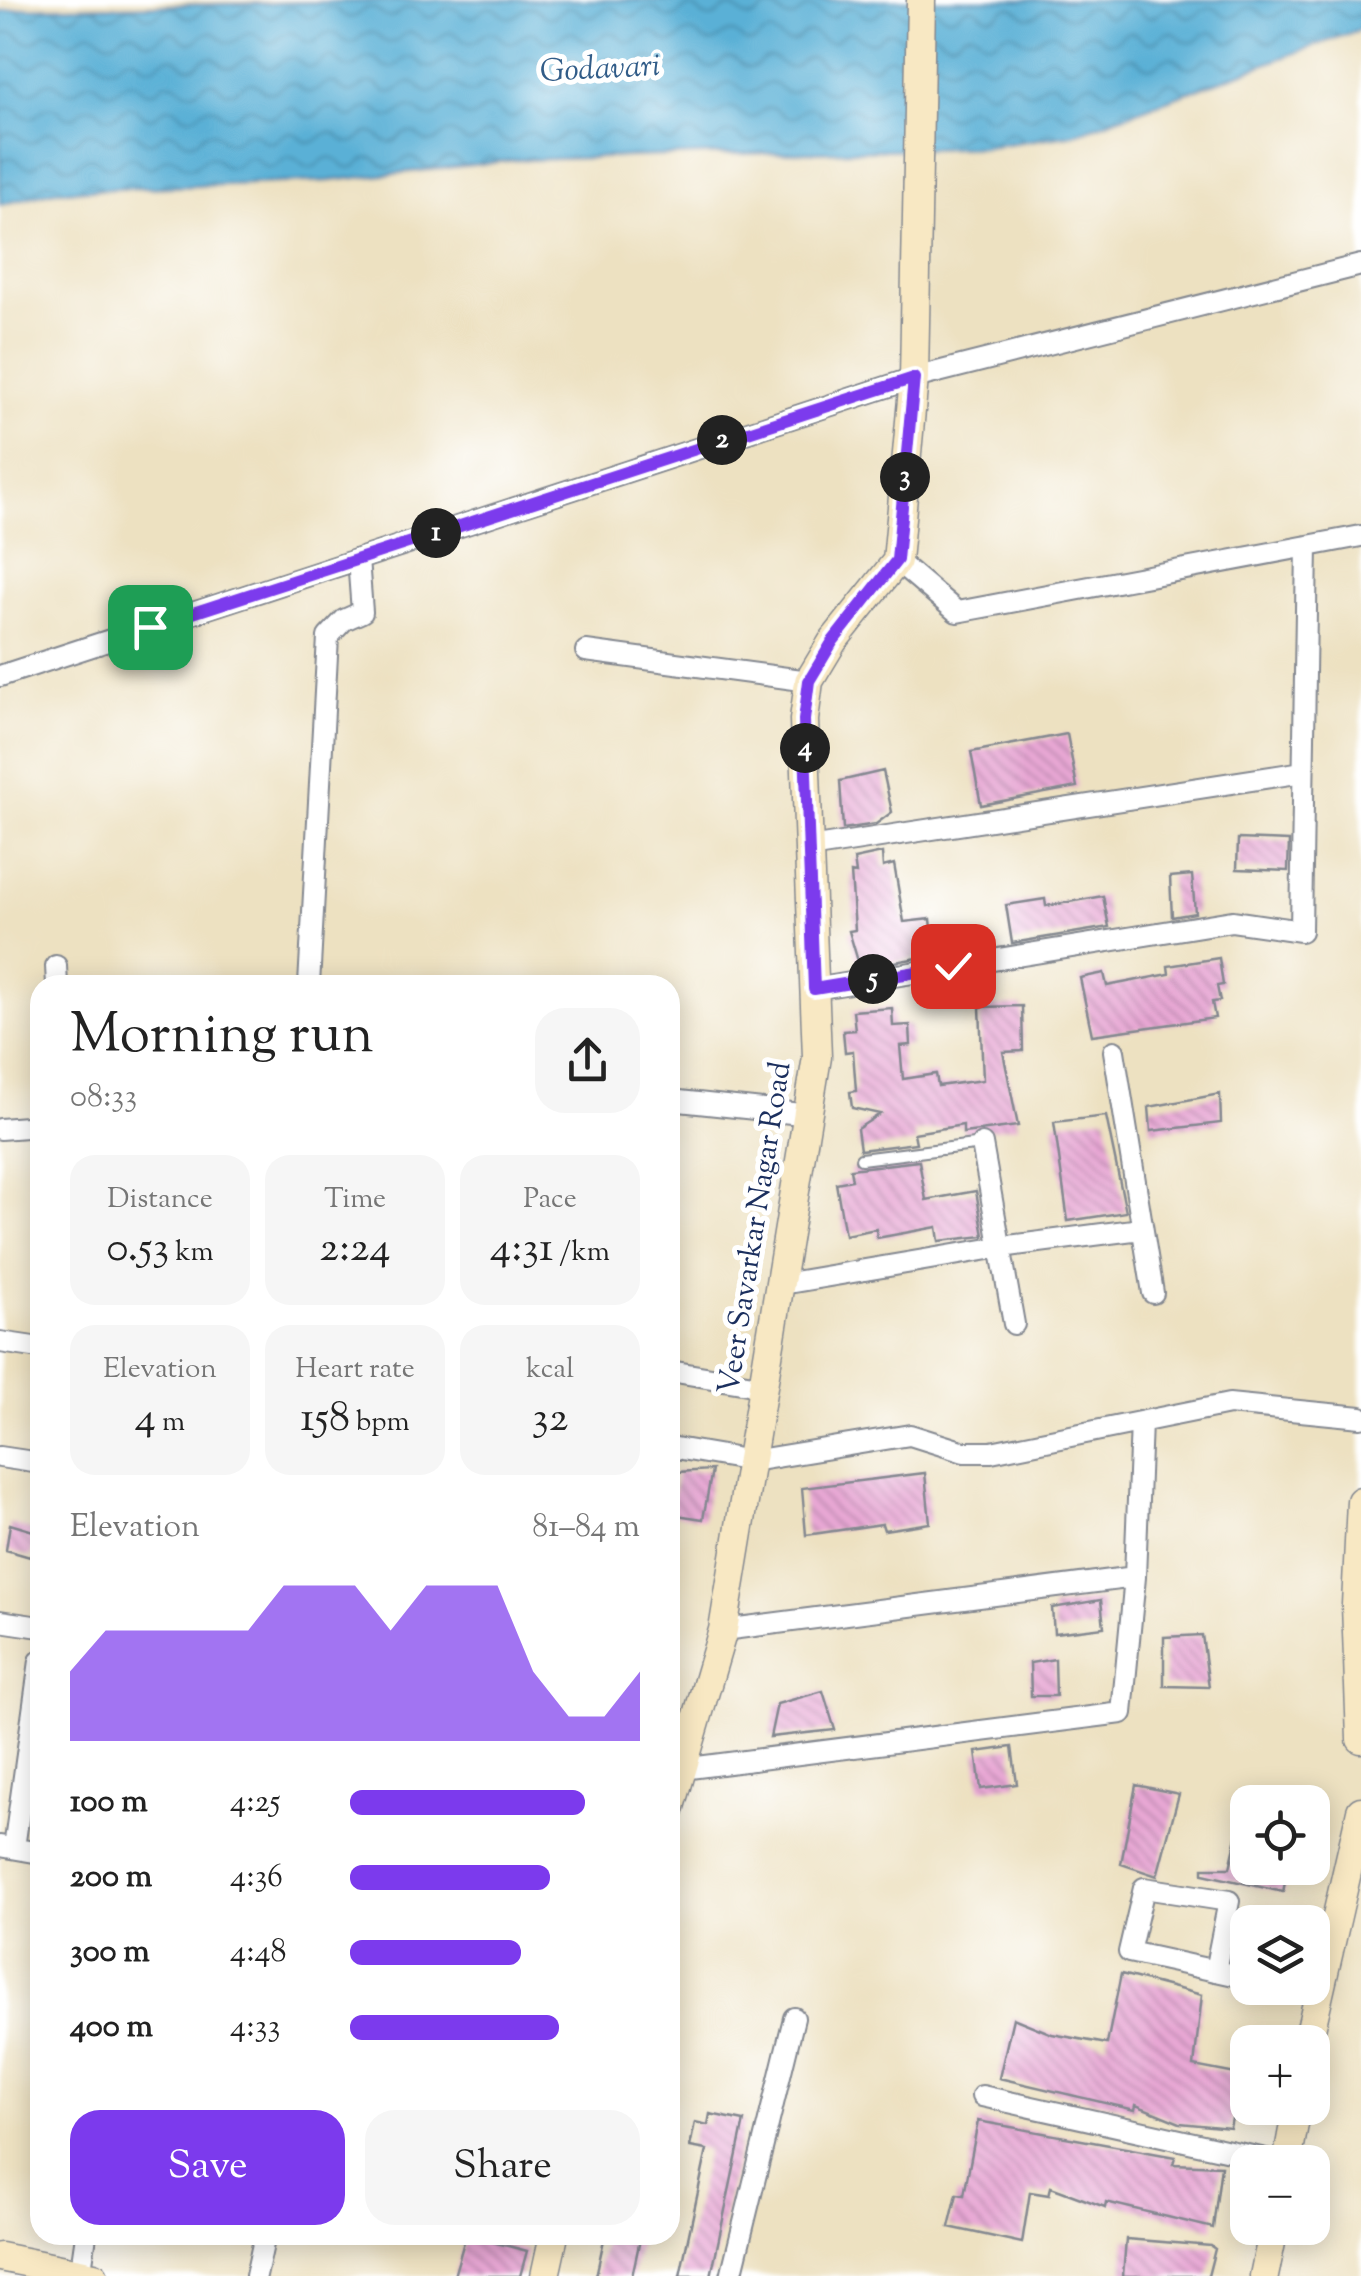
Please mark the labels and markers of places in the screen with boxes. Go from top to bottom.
pin: 2 [697,415,747,465]
pin: 3 [880,452,930,502]
pin: 1 [411,508,461,558]
pin [108,585,193,670]
pin: 4 [780,723,830,773]
pin [911,924,996,1009]
pin: 5 [848,954,898,1004]

